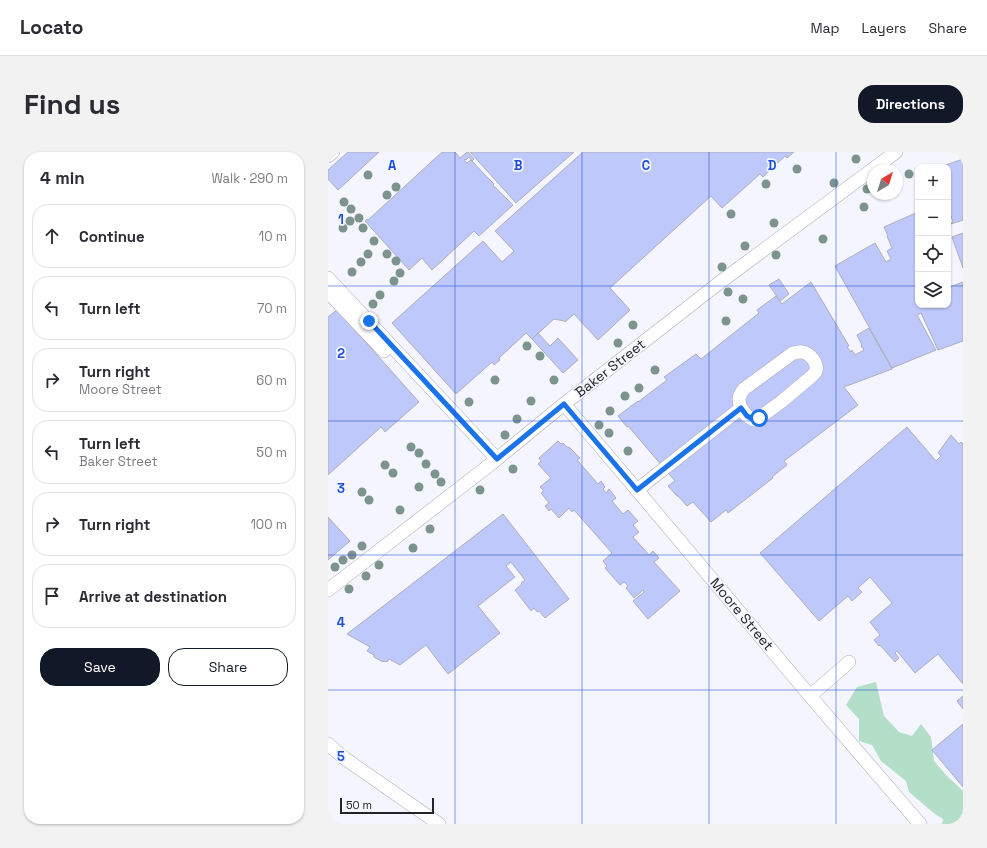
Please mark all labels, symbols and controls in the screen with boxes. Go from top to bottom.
text: Locato [20,15,83,40]
text: Map [810,19,840,37]
text: Layers [862,19,906,37]
text: Share [928,19,967,37]
button: Directions [858,85,963,123]
text: Find us [24,86,121,122]
text: A [388,157,397,174]
text: B [514,157,523,174]
text: C [642,157,650,174]
text: D [768,157,777,174]
north arrow [867,164,903,200]
map controls [915,164,951,308]
button: + [915,164,951,200]
text: 4 min [40,167,85,189]
text: Walk · 290 m [211,170,288,187]
button: − [915,200,951,236]
text: 1 [338,211,344,228]
icon: ahead [41,225,63,247]
text: Continue [79,227,145,246]
text: 10 m [259,228,287,245]
button: locate [915,236,951,272]
button: layers [915,272,951,308]
icon: left [41,297,63,319]
text: Turn left [79,299,141,318]
text: 70 m [257,300,287,317]
route end [360,312,378,330]
street label: Baker Street [571,335,649,401]
text: 2 [337,345,345,362]
text: Turn right [79,362,150,381]
icon: right [41,369,63,391]
text: 60 m [256,372,287,389]
text: Moore Street [79,381,162,398]
route start [750,409,768,427]
text: Turn left [79,434,141,453]
icon: left [41,441,63,463]
text: 50 m [256,444,287,461]
text: Baker Street [79,453,157,470]
text: 3 [337,480,345,497]
icon: right [41,513,63,535]
text: Turn right [79,515,150,534]
text: 100 m [250,516,287,533]
street label: Moore Street [706,574,778,654]
icon: arrive [41,585,63,607]
text: Arrive at destination [79,587,227,606]
text: 4 [337,614,345,631]
button: Save [40,648,160,686]
button: Share [168,648,288,686]
text: 5 [337,748,345,765]
scale bar [340,796,434,815]
text: 50 m [346,798,372,812]

